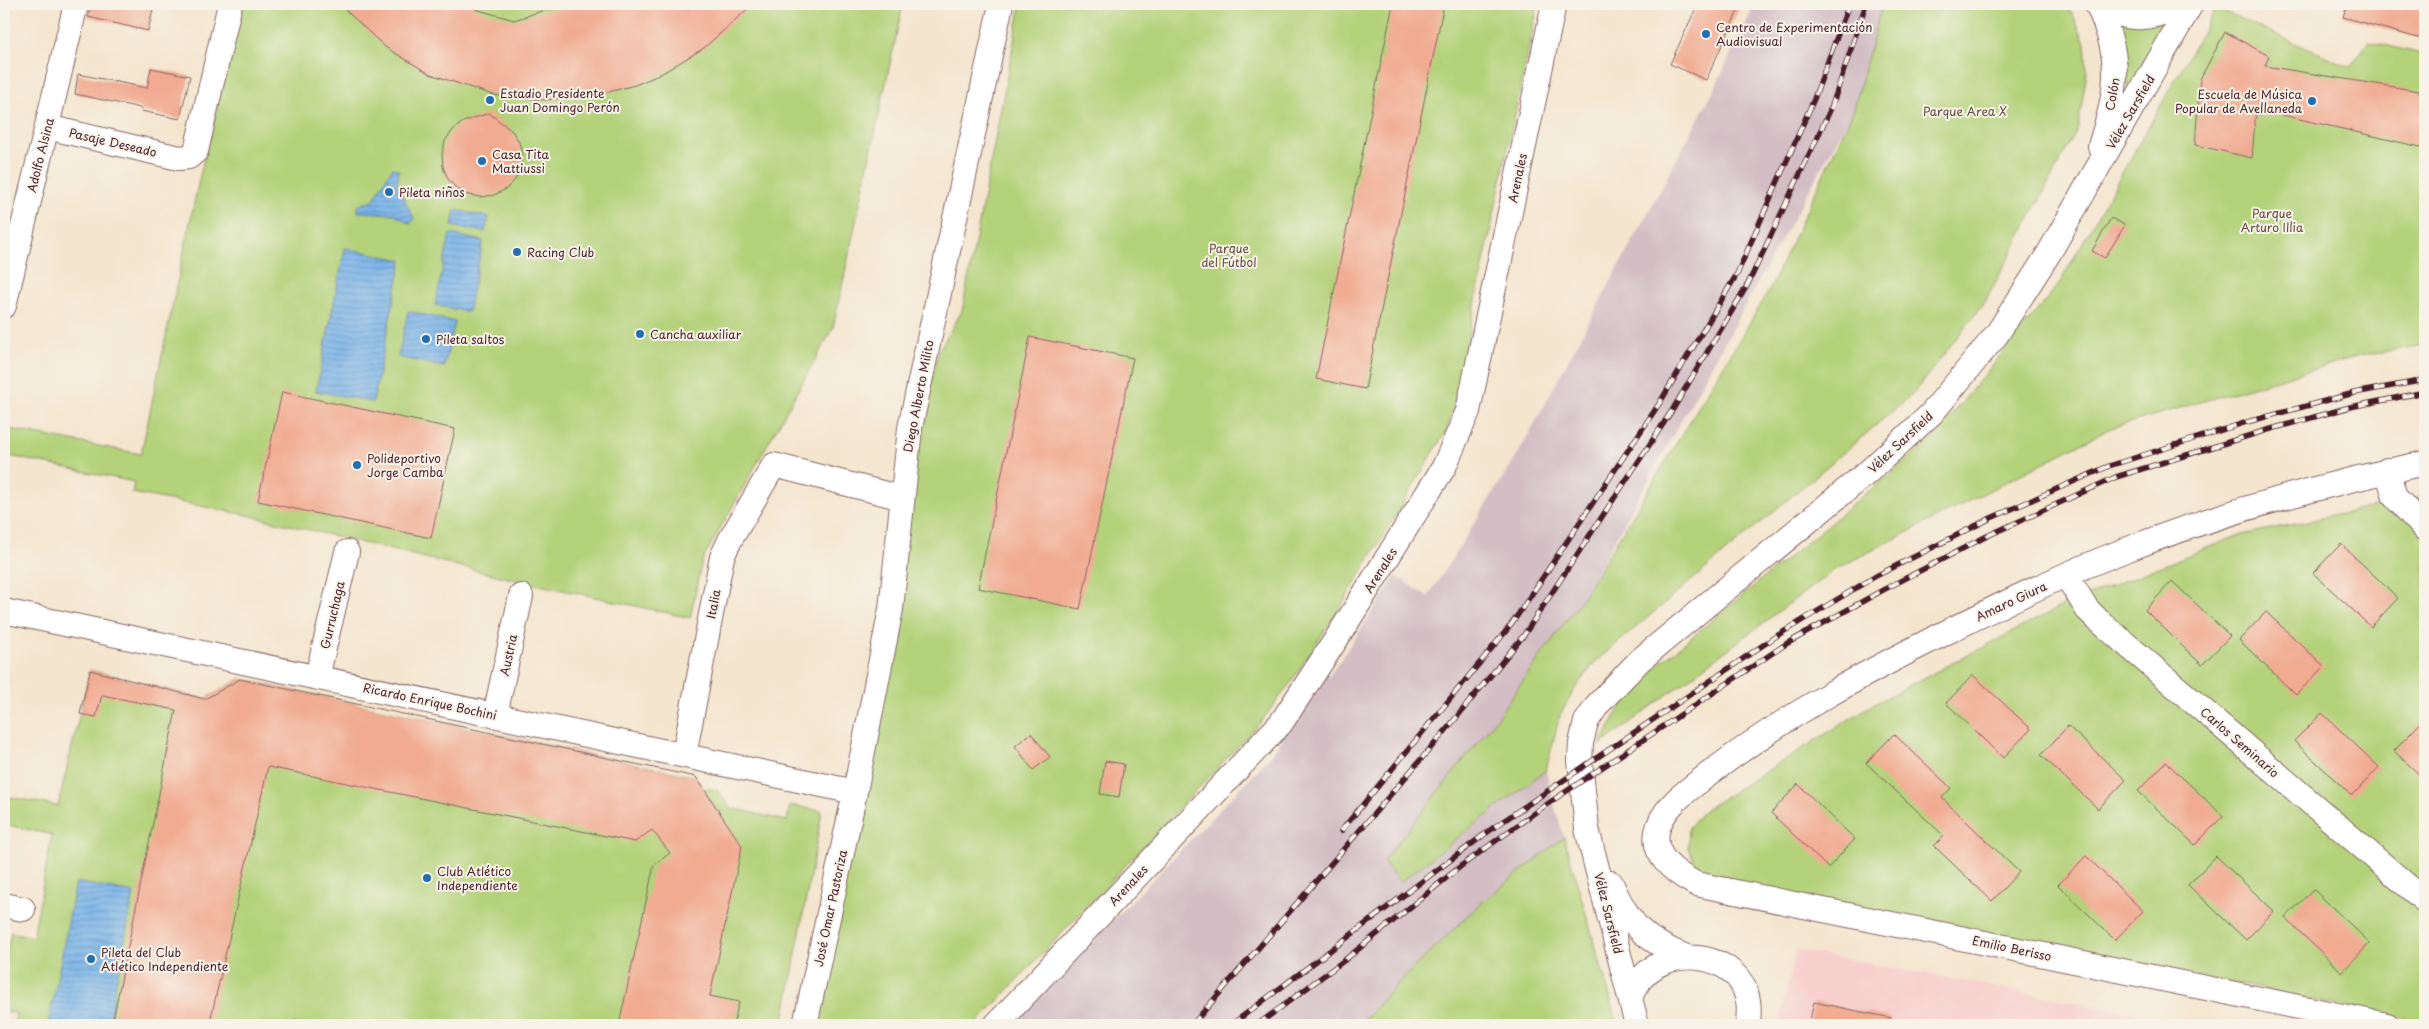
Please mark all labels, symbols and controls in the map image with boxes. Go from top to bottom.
place label: Centro de Experimentación Audiovisual [1716,18,1872,50]
marker: Centro de Experimentación Audiovisual [1700,28,1712,40]
street label: Vélez Sarsfield [2101,71,2159,153]
street label: Colón [2100,76,2124,112]
place label: Estadio Presidente Juan Domingo Perón [500,84,620,116]
place label: Escuela de Música Popular de Avellaneda [2175,85,2303,117]
marker: Estadio Presidente Juan Domingo Perón [484,94,496,106]
marker: Escuela de Música Popular de Avellaneda [2306,95,2318,107]
park label: Parque Area X [1923,102,2007,120]
street label: Adolfo Alsina [22,115,58,194]
street label: Pasaje Deseado [67,123,159,161]
place label: Casa Tita Mattiussi [492,145,550,177]
street label: Arenales [1503,151,1531,204]
marker: Casa Tita Mattiussi [476,155,488,167]
place label: Pileta niños [399,183,465,201]
marker: Pileta niños [383,186,395,198]
park label: Parque Arturo Illia [2241,204,2304,236]
park label: Parque del Fútbol [1202,239,1256,271]
place label: Racing Club [527,243,594,261]
marker: Racing Club [511,246,523,258]
place label: Cancha auxiliar [650,325,742,343]
marker: Cancha auxiliar [634,328,646,340]
place label: Pileta saltos [436,330,505,348]
marker: Pileta saltos [420,333,432,345]
street label: Diego Alberto Milito [898,338,938,454]
street label: Vélez Sarsfield [1863,407,1937,477]
place label: Polideportivo Jorge Camba [367,449,444,481]
marker: Polideportivo Jorge Camba [351,459,363,471]
street label: Arenales [1359,544,1401,596]
street label: Amaro Giura [1972,576,2050,625]
street label: Gurruchaga [315,579,349,651]
street label: Italia [701,587,725,620]
street label: Austria [495,632,521,678]
street label: Ricardo Enrique Bochini [362,678,498,724]
street label: Carlos Seminario [2197,703,2284,782]
street label: José Omar Pastoriza [809,847,851,968]
street label: Arenales [1104,860,1152,909]
place label: Club Atlético Independiente [437,862,518,894]
street label: Vélez Sarsfield [1590,870,1628,956]
marker: Club Atlético Independiente [421,872,433,884]
street label: Emilio Berisso [1971,931,2054,965]
place label: Pileta del Club Atlético Independiente [101,943,229,975]
marker: Pileta del Club Atlético Independiente [85,953,97,965]

